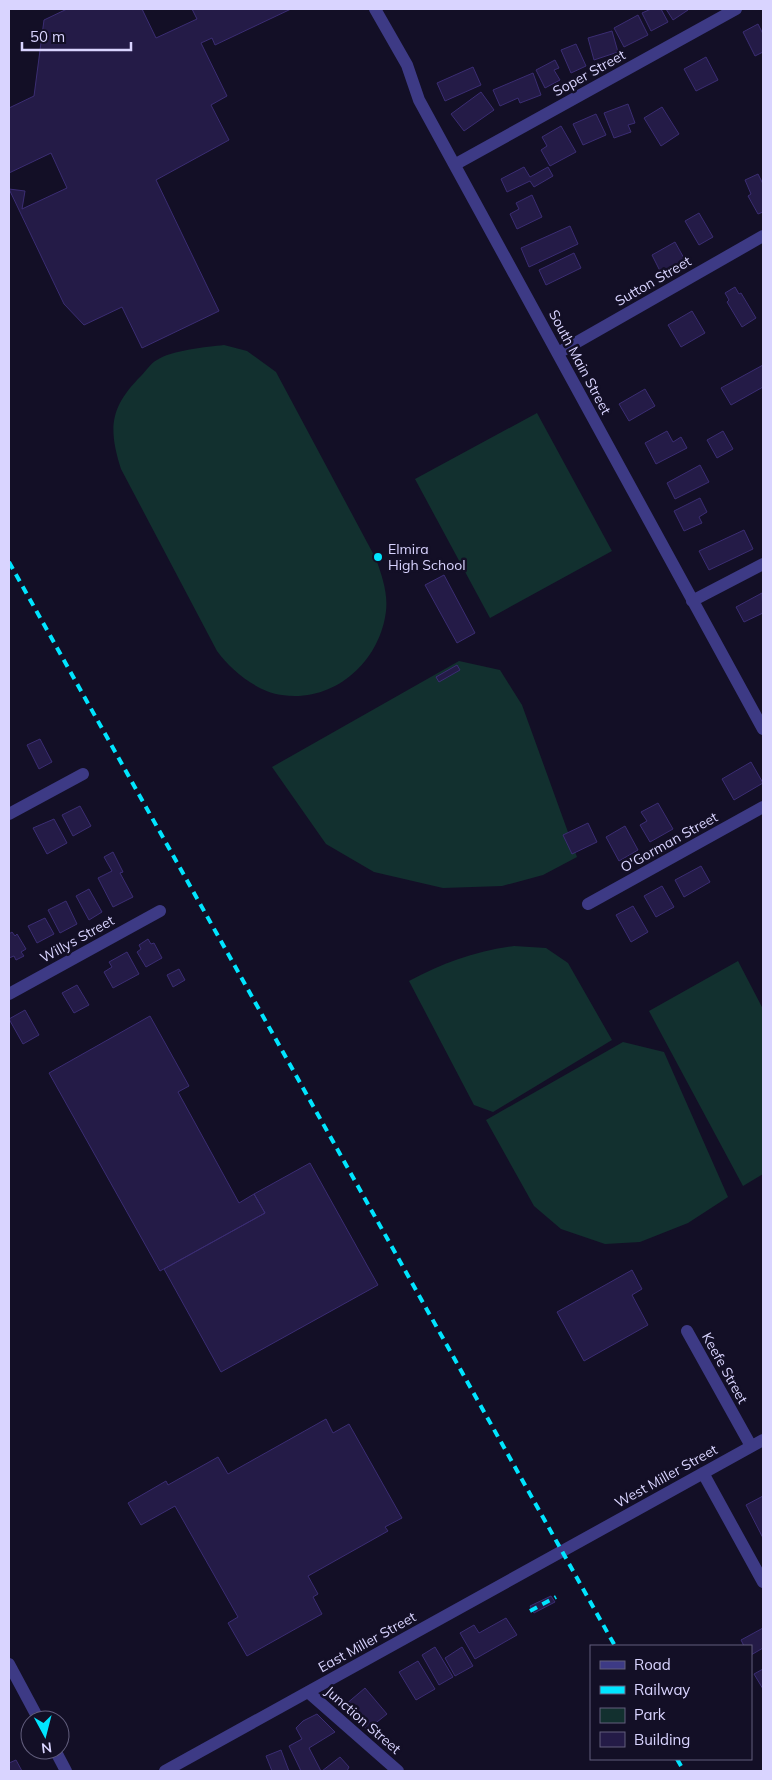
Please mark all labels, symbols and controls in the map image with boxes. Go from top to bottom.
scale bar [22,20,131,52]
text: 50 m [30,27,65,46]
street label: Soper Street [550,46,629,100]
street label: Sutton Street [612,252,694,310]
street label: South Main Street [545,307,615,417]
place label: Elmira High School [388,540,466,574]
marker: Elmira High School [372,551,384,563]
street label: O'Gorman Street [617,808,721,876]
street label: Willys Street [37,911,117,967]
street label: Keefe Street [698,1329,752,1407]
street label: West Miller Street [611,1440,721,1512]
street label: East Miller Street [315,1608,419,1676]
legend [590,1645,752,1760]
text: Road [634,1655,671,1674]
text: Railway [634,1680,690,1699]
street label: Junction Street [321,1682,405,1758]
text: Park [634,1705,666,1724]
north arrow [20,1710,70,1760]
text: Building [634,1730,690,1749]
text: N [40,1738,53,1757]

